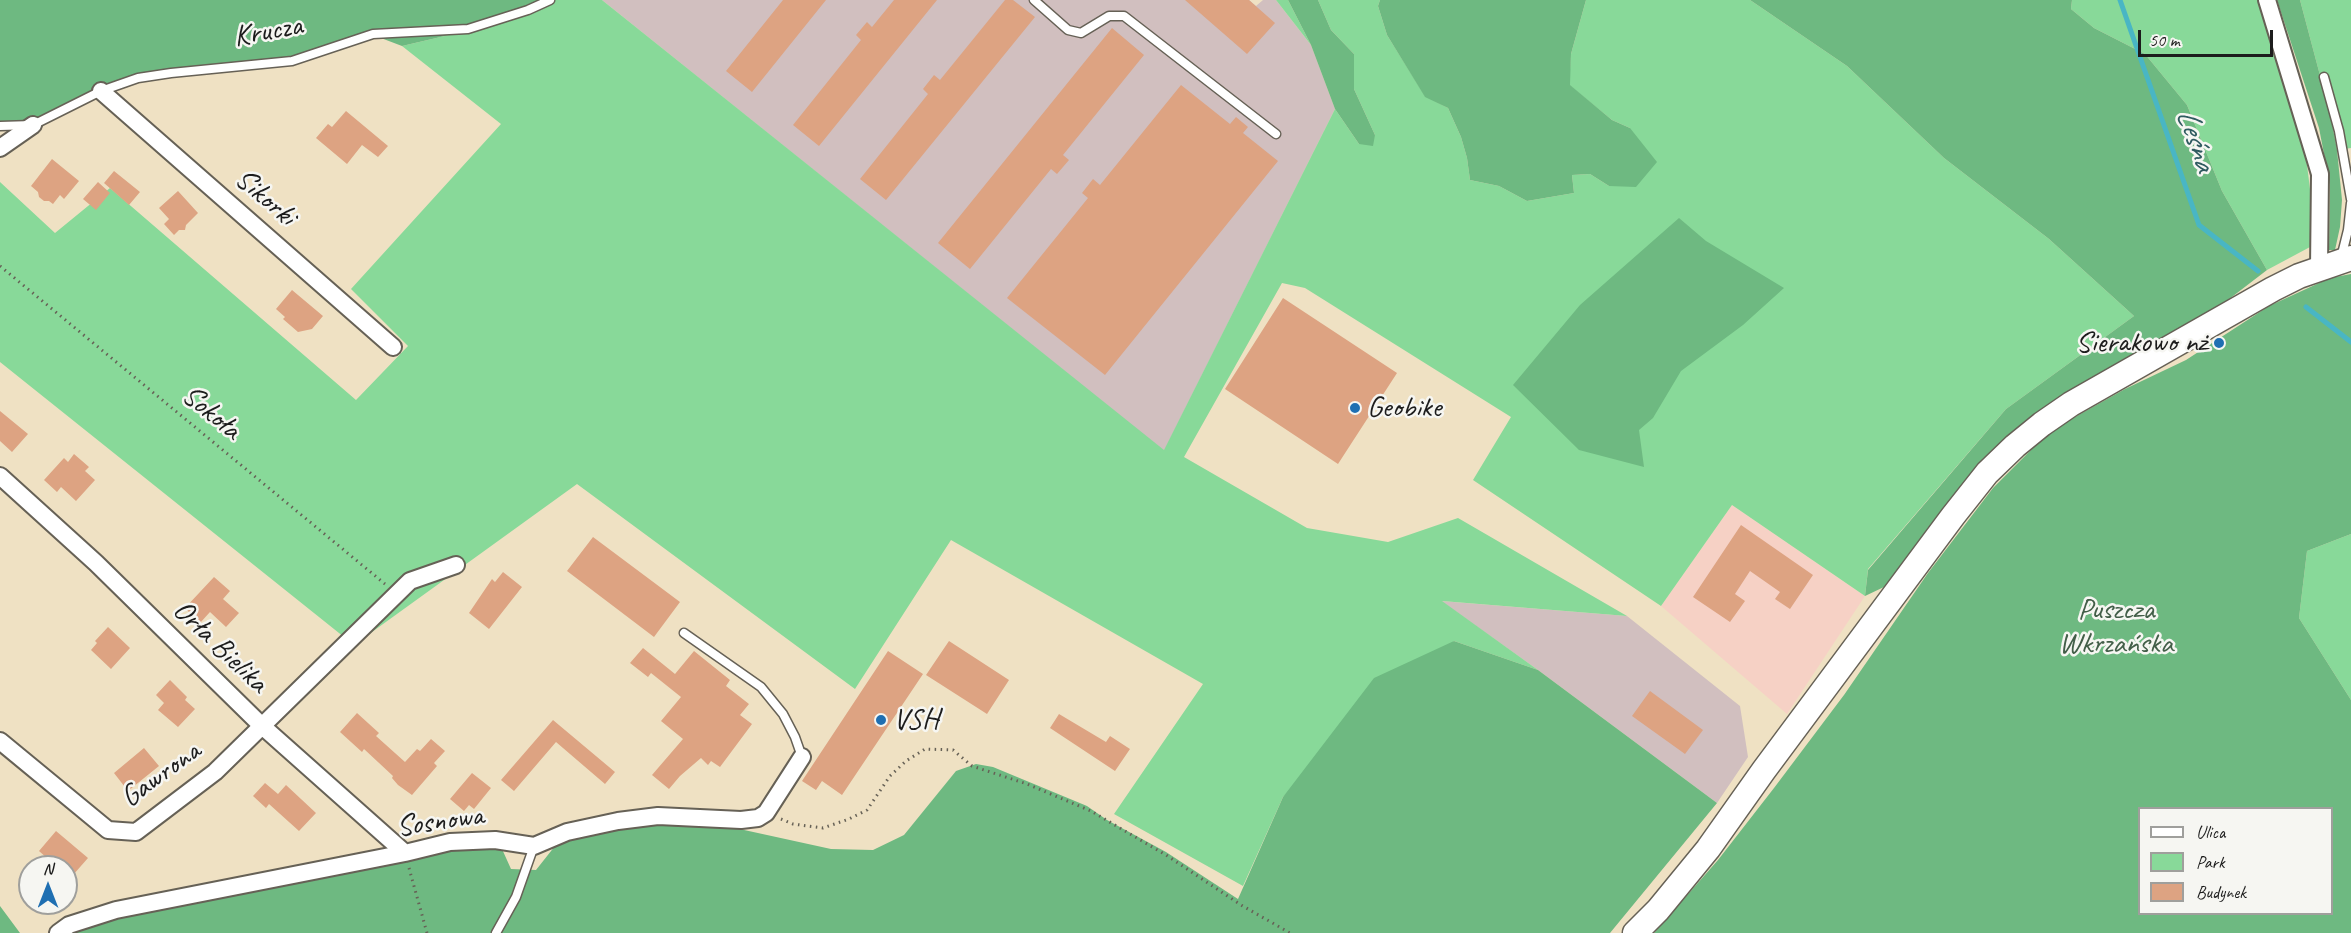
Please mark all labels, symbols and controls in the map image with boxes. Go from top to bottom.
street label: Krucza [231,8,305,56]
scale bar [2141,18,2276,56]
text: 50 m [2149,29,2180,51]
water label: Leśna [2167,104,2223,176]
street label: Sikorki [227,162,303,234]
place label: Sierakowo nż [2076,325,2207,361]
marker: Sierakowo nż [2212,336,2226,350]
street label: Sokoła [174,378,248,448]
place label: Geobike [1367,390,1441,426]
marker: Geobike [1348,401,1362,415]
park label: Puszcza Wkrzańska [2059,592,2173,662]
street label: Orła Bielika [165,593,275,701]
place label: VSH [893,702,939,738]
marker: VSH [874,713,888,727]
street label: Gawrona [114,734,208,816]
street label: Sosnowa [394,798,486,846]
legend [2138,807,2333,915]
text: Ulica [2196,821,2225,843]
text: Park [2196,851,2225,873]
north arrow [18,855,78,915]
text: N [43,859,53,879]
text: Budynek [2196,881,2246,903]

